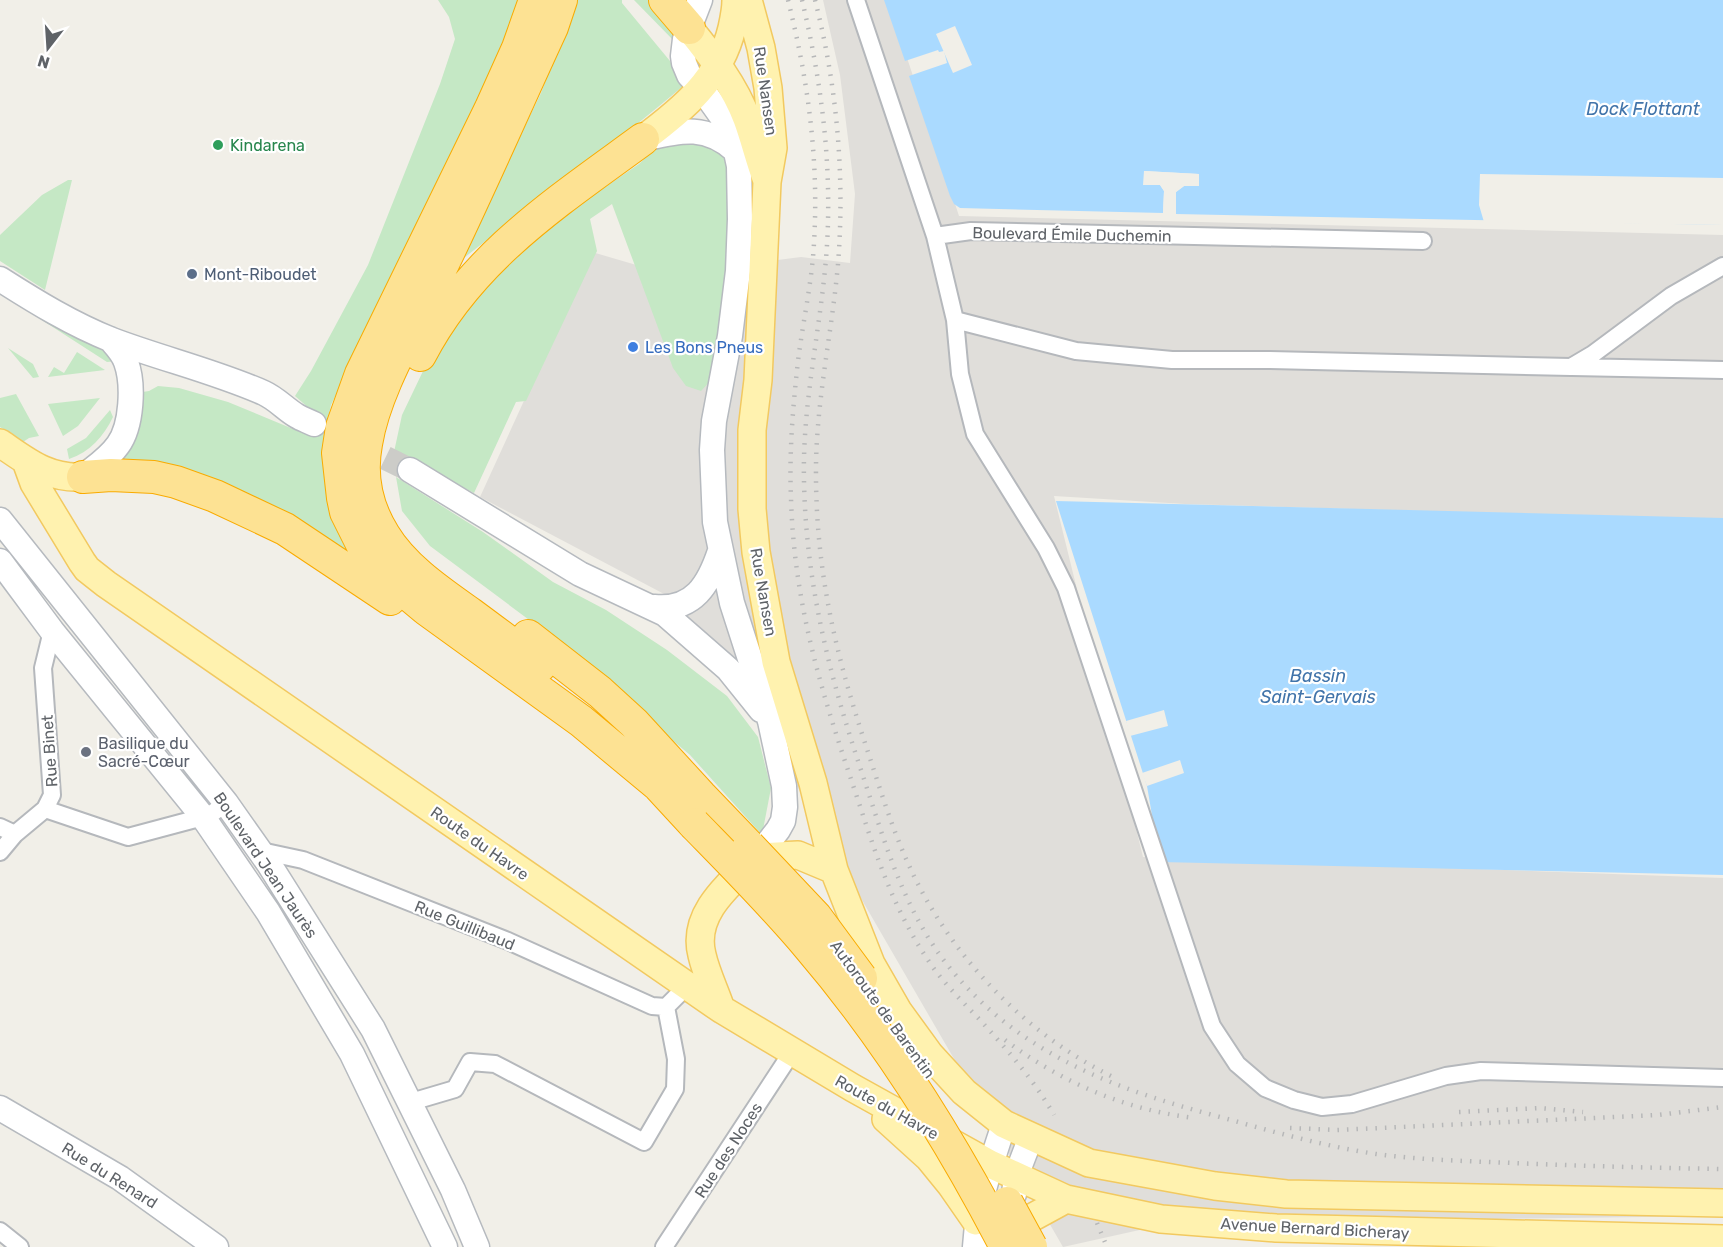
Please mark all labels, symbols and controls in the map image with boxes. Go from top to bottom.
north arrow [18,18,78,78]
street label: Rue Nansen [750,45,781,137]
text: N [35,51,52,73]
water label: Dock Flottant [1586,98,1701,120]
place label: Kindarena [230,136,305,155]
marker: Kindarena [211,138,225,152]
street label: Boulevard Émile Duchemin [972,223,1172,246]
place label: Mont-Riboudet [204,265,317,284]
marker: Mont-Riboudet [185,267,199,281]
place label: Les Bons Pneus [645,338,763,357]
marker: Les Bons Pneus [626,340,640,354]
street label: Rue Nansen [746,546,781,638]
water label: Bassin Saint-Gervais [1260,665,1376,708]
street label: Rue Binet [37,714,62,788]
place label: Basilique du Sacré-Cœur [98,734,190,771]
marker: Basilique du Sacré-Cœur [79,745,93,759]
street label: Boulevard Jean Jaurès [210,789,322,942]
street label: Route du Havre [427,803,532,884]
street label: Rue Guillibaud [412,897,518,954]
street label: Autoroute de Barentin [826,937,939,1082]
street label: Route du Havre [832,1071,942,1144]
street label: Rue des Noces [691,1099,766,1201]
street label: Rue du Renard [58,1138,161,1212]
street label: Avenue Bernard Bicheray [1220,1214,1410,1243]

